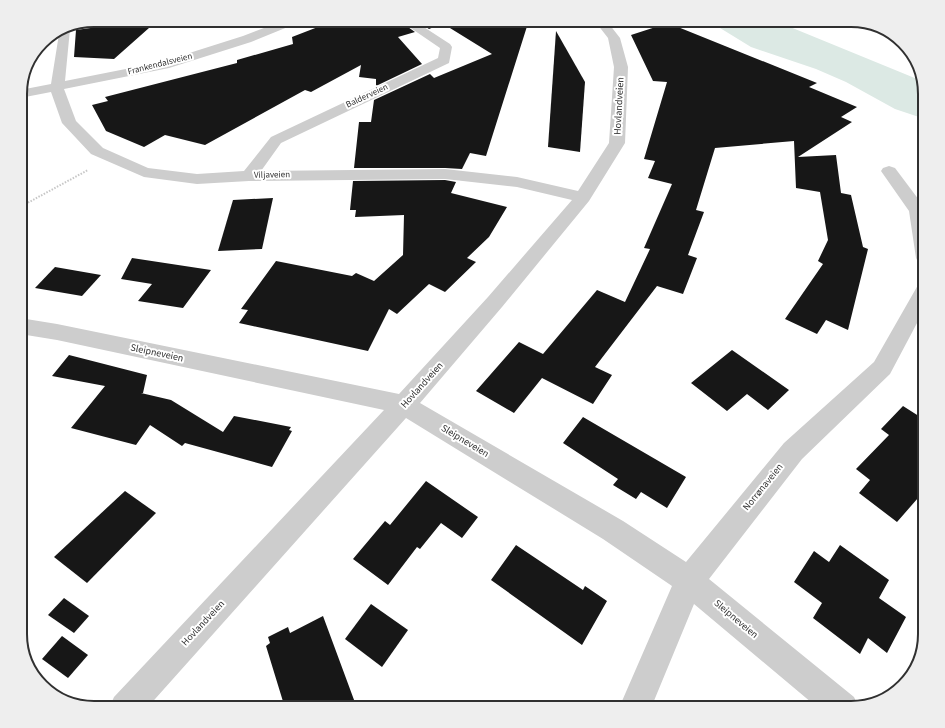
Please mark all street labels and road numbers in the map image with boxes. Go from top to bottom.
street label: Frankendalsveien [126,50,194,78]
street label: Hovlandveien [611,77,627,135]
street label: Balderveien [344,81,390,111]
street label: Viljaveien [254,168,290,182]
street label: Sleipneveien [129,341,185,365]
street label: Hovlandveien [398,359,446,411]
street label: Sleipneveien [438,421,492,461]
street label: Norrønaveien [740,460,786,514]
street label: Sleipneveien [711,596,761,642]
street label: Hovlandveien [178,597,228,649]

